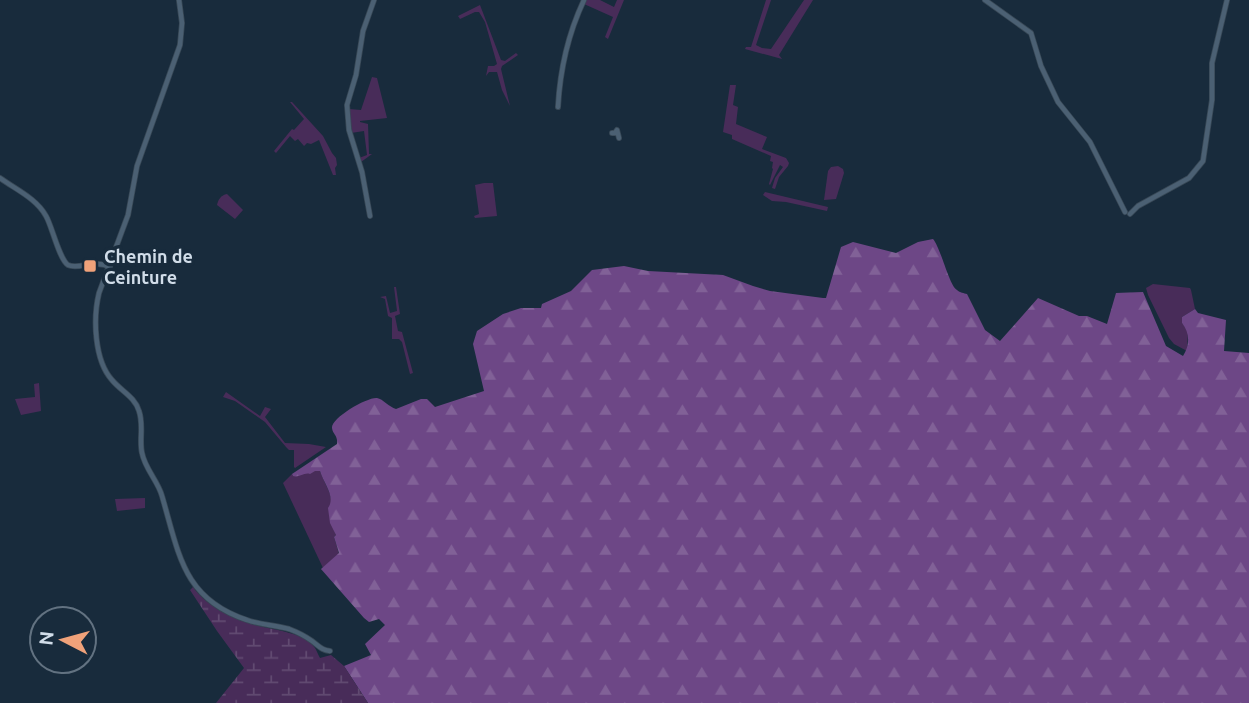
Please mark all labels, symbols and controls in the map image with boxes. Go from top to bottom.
place label: Chemin de Ceinture [104,246,193,287]
marker: Chemin de Ceinture [82,258,98,274]
north arrow [28,605,98,675]
text: N [34,630,58,646]

